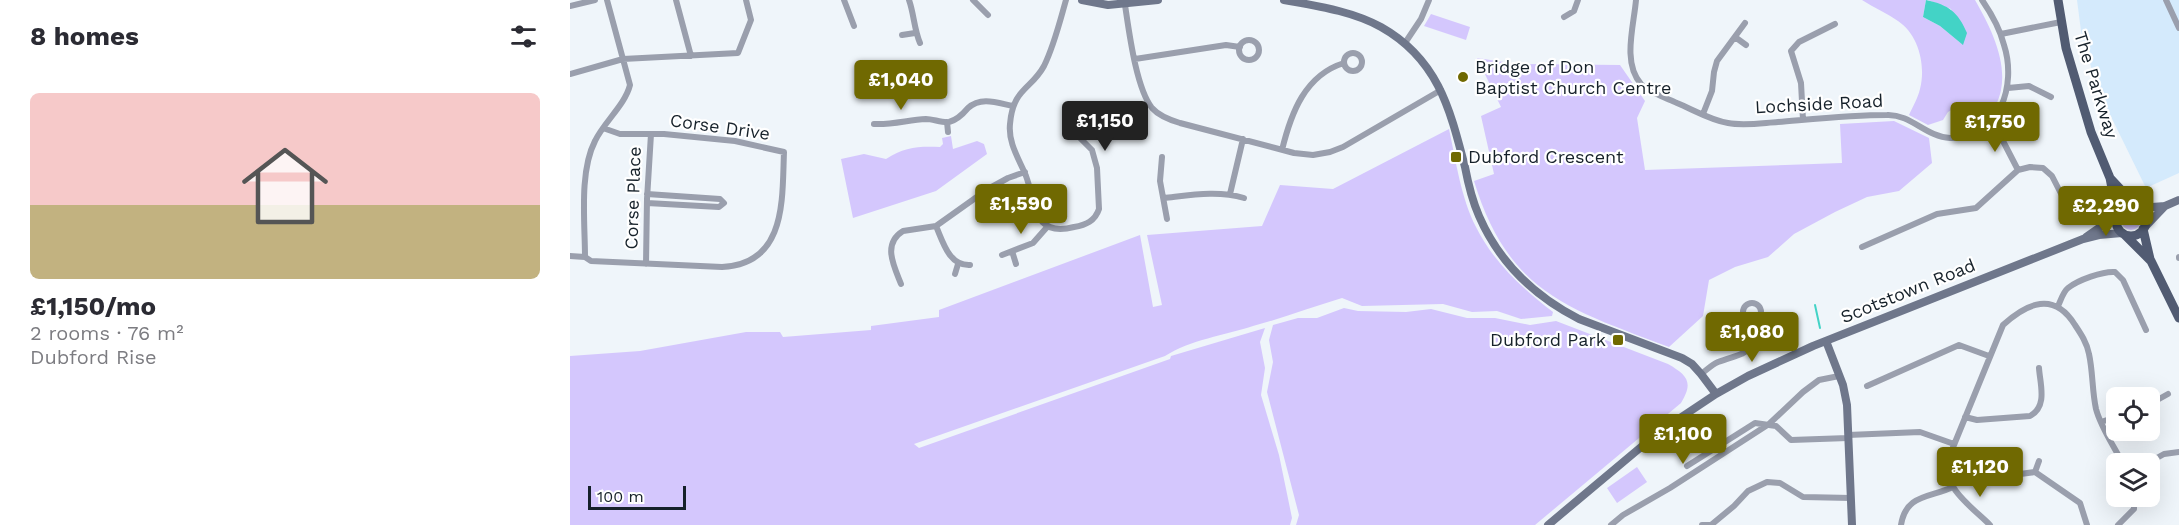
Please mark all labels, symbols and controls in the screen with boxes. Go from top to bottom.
icon: filters [507,20,540,53]
text: 8 homes [30,21,139,51]
street label: The Parkway [2070,29,2123,142]
place label: Bridge of Don Baptist Church Centre [1475,56,1671,98]
pin: £1,040 [852,60,950,111]
text: £1,040 [868,67,934,91]
marker: Bridge of Don Baptist Church Centre [1456,70,1470,84]
street label: Lochside Road [1754,90,1884,117]
pin: £1,150 [1056,101,1154,152]
pin: £1,750 [1946,102,2044,153]
text: £1,150 [1076,108,1134,132]
street label: Corse Drive [669,109,771,144]
text: £1,750 [1964,109,2026,133]
icon: home [231,132,339,240]
street label: Corse Place [620,146,645,250]
place label: Dubford Crescent [1468,146,1624,167]
marker: Dubford Crescent [1449,150,1463,164]
pin: £1,590 [972,184,1070,235]
pin: £2,290 [2057,186,2155,237]
text: £1,590 [989,191,1053,215]
text: £2,290 [2072,193,2140,217]
street label: Scotstown Road [1837,254,1978,327]
text: £1,150/mo [30,291,156,321]
pin: £1,080 [1703,312,1801,363]
text: £1,080 [1720,319,1784,343]
text: 2 rooms · 76 m² [30,321,183,345]
place label: Dubford Park [1490,329,1606,350]
marker: Dubford Park [1611,333,1625,347]
text: Dubford Rise [30,345,157,369]
map controls [2106,387,2160,507]
button: locate [2106,387,2160,441]
pin: £1,100 [1634,414,1732,465]
text: £1,100 [1653,421,1713,445]
pin: £1,120 [1931,447,2029,498]
button: layers [2106,453,2160,507]
text: £1,120 [1951,454,2009,478]
scale bar [588,483,686,510]
text: 100 m [597,487,644,506]

